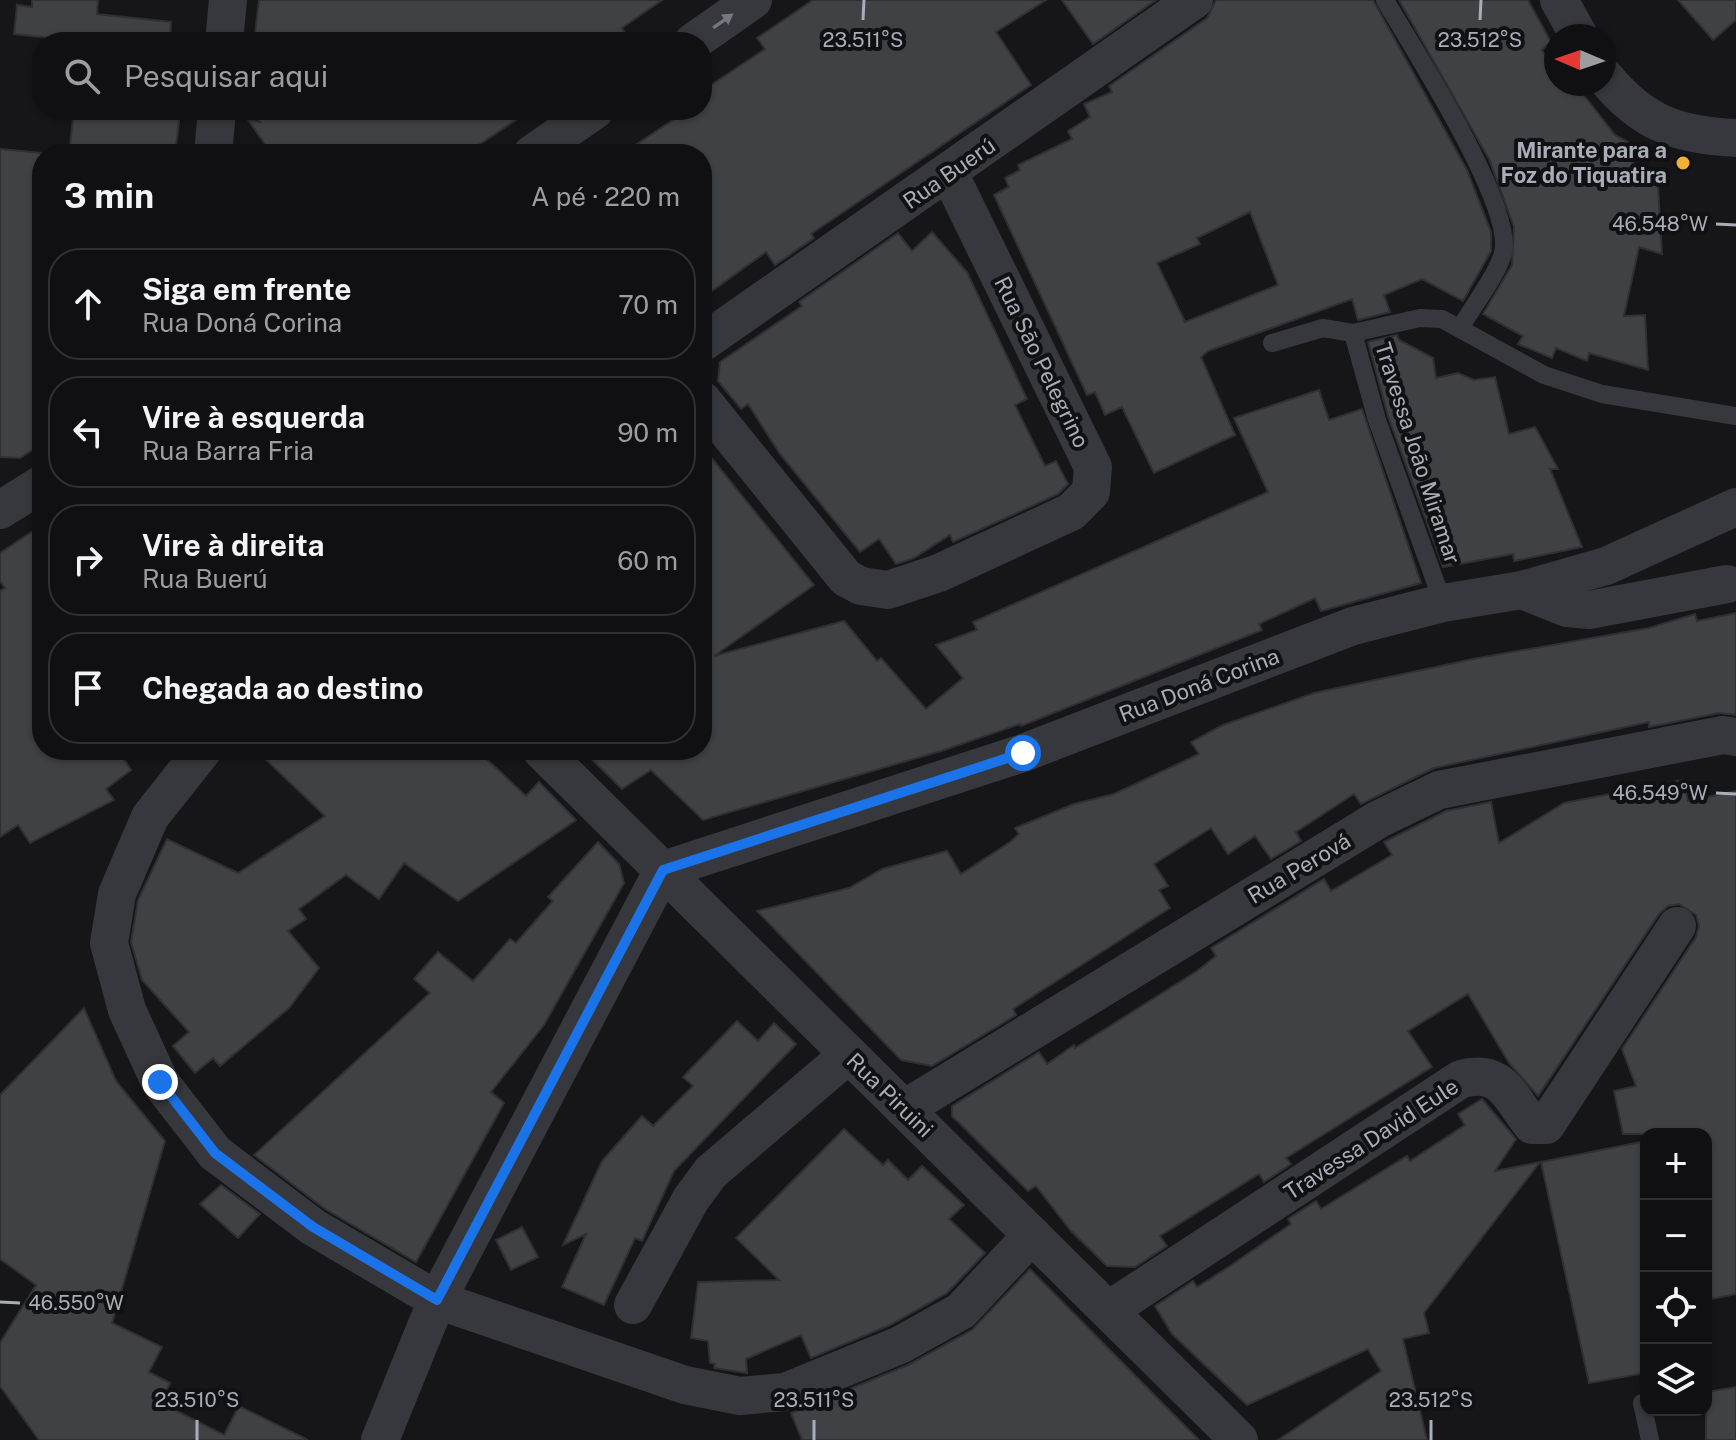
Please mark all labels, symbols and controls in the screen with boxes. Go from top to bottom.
one-way arrow [713,14,734,29]
north arrow [1544,24,1616,96]
text: 23.511°S [823,28,903,52]
text: 23.512°S [1438,28,1522,52]
search box [32,32,712,120]
icon: search [60,54,104,98]
text: Pesquisar aqui [124,58,328,94]
street label: Rua Buerú [898,132,1000,214]
place label: Mirante para a Foz do Tiquatira [1501,137,1667,188]
marker: Mirante para a Foz do Tiquatira [1674,154,1692,172]
text: 3 min [64,176,154,216]
text: A pé · 220 m [531,181,680,212]
text: 46.548°W [1612,212,1708,236]
text: Siga em frente [142,271,352,307]
street label: Rua São Pelegrino [989,272,1095,452]
icon: ahead [66,282,110,326]
text: 70 m [618,289,678,320]
text: Rua Doná Corina [142,307,342,338]
street label: Travessa João Miramar [1370,339,1466,567]
text: Vire à esquerda [142,399,365,435]
icon: left [66,410,110,454]
text: 90 m [617,417,678,448]
text: Rua Barra Fria [142,435,314,466]
text: Vire à direita [142,527,325,563]
icon: right [66,538,110,582]
text: 60 m [617,545,678,576]
text: Rua Buerú [142,563,268,594]
street label: Rua Doná Corina [1115,643,1283,727]
icon: arrive [66,666,110,710]
text: Chegada ao destino [142,670,423,706]
route start [1005,735,1041,771]
text: 46.549°W [1612,781,1708,805]
street label: Rua Perová [1243,827,1355,909]
street label: Rua Piruini [841,1048,939,1142]
route end [142,1064,178,1100]
street label: Travessa David Eule [1279,1073,1463,1205]
map controls [1640,1128,1712,1416]
button: + [1640,1128,1712,1200]
button: − [1640,1200,1712,1272]
button: locate [1640,1272,1712,1344]
text: 46.550°W [28,1291,124,1315]
button: layers [1640,1344,1712,1416]
text: 23.510°S [155,1388,239,1412]
text: 23.511°S [774,1388,854,1412]
text: 23.512°S [1389,1388,1473,1412]

